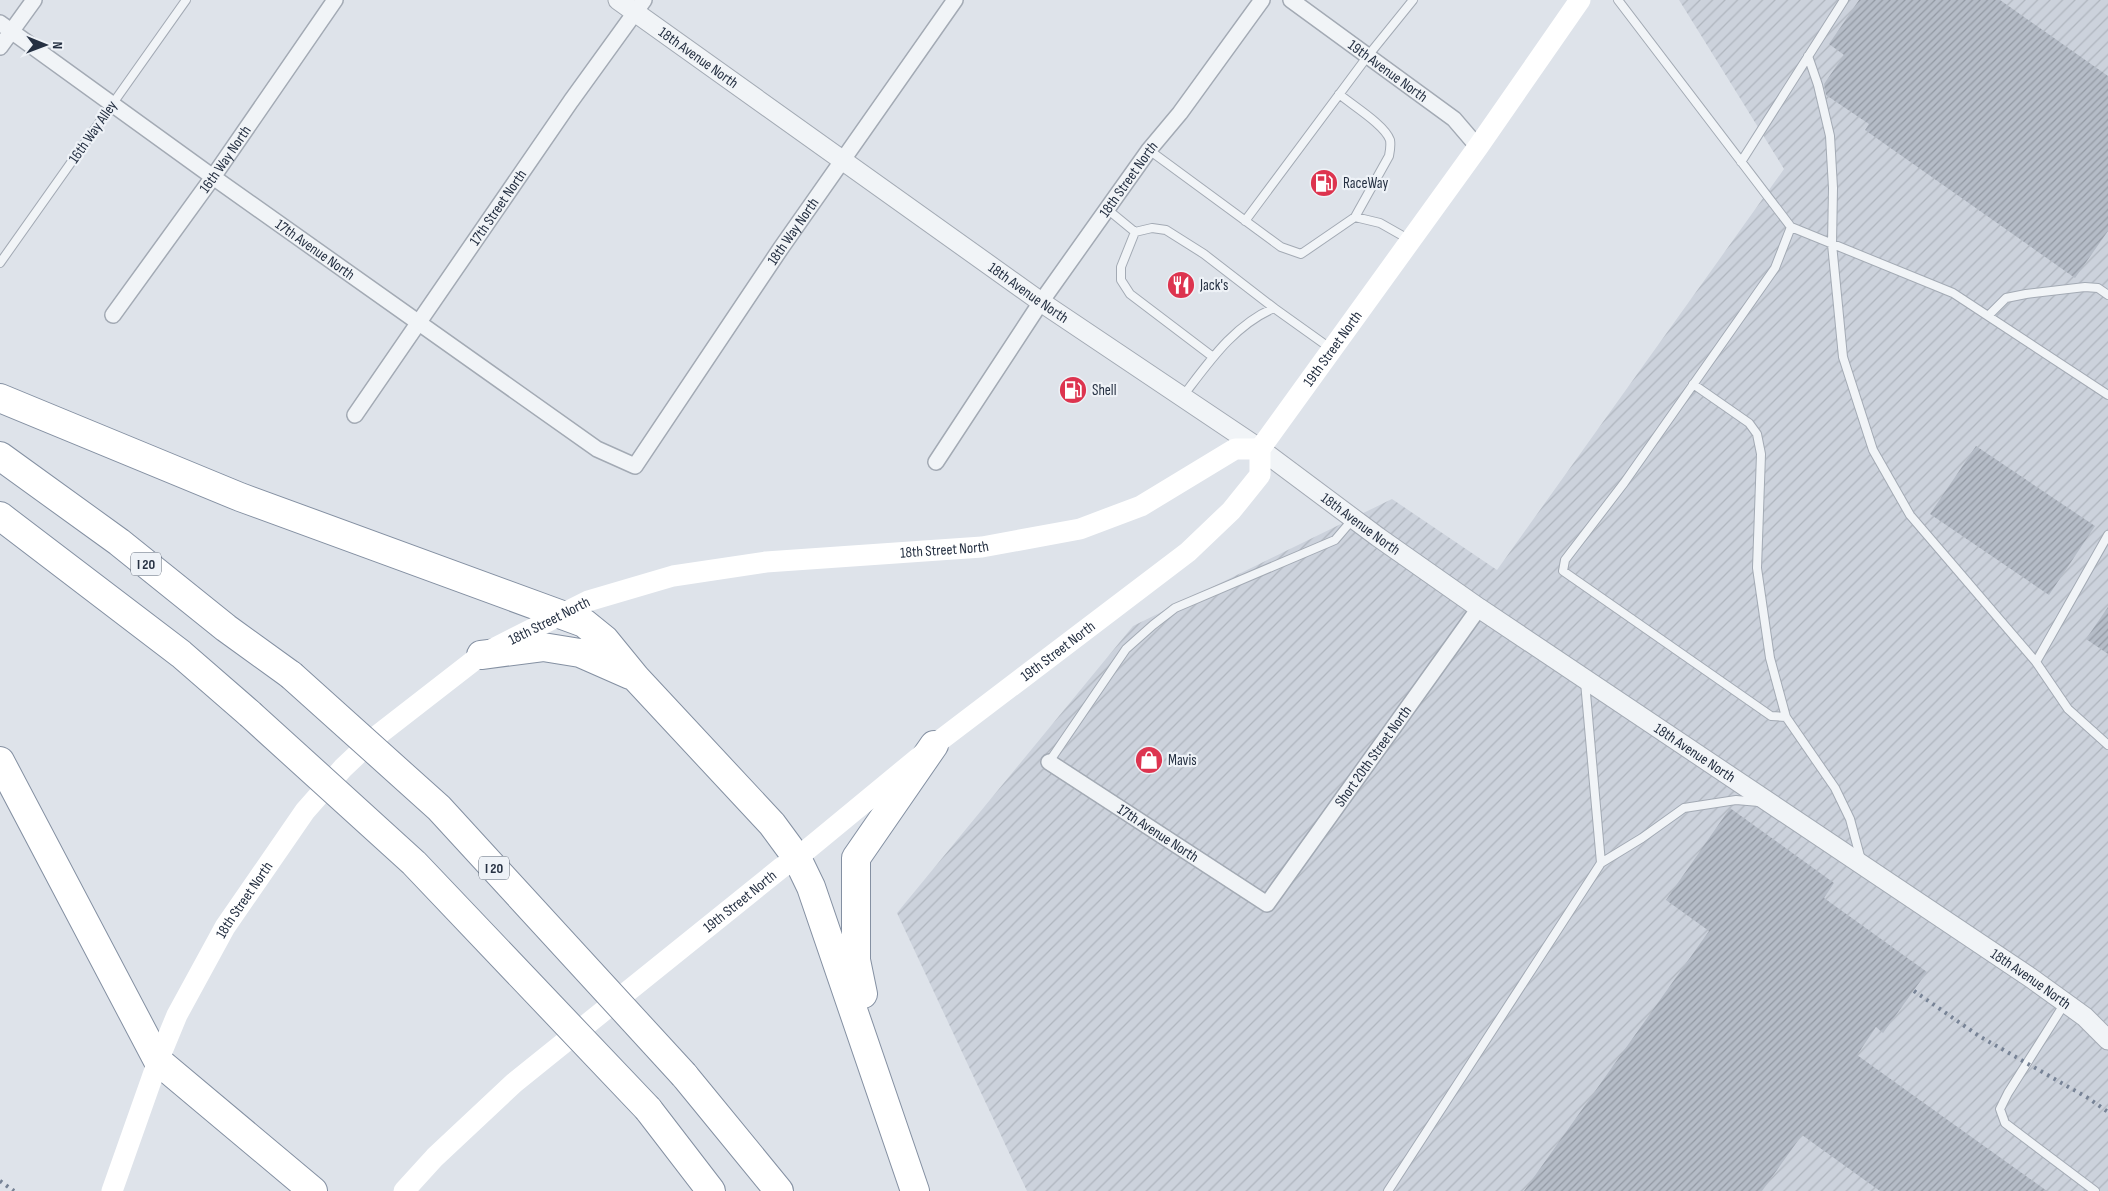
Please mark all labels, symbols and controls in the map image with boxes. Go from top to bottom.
north arrow [20,20,70,70]
street label: 18th Avenue North [655,23,742,92]
street label: 19th Avenue North [1344,35,1431,106]
text: N [49,41,66,49]
street label: 16th Way Alley [64,97,122,167]
street label: 16th Way North [195,122,255,197]
street label: 18th Street North [1095,137,1162,221]
street label: 17th Street North [465,166,531,249]
fuel station icon: RaceWay [1309,168,1339,198]
place label: RaceWay [1343,174,1389,193]
street label: 18th Way North [763,194,823,269]
street label: 17th Avenue North [272,215,359,284]
street label: 18th Avenue North [985,258,1072,327]
restaurant icon: Jack's [1166,270,1196,300]
place label: Jack's [1199,276,1228,295]
street label: 19th Street North [1299,307,1366,390]
fuel station icon: Shell [1058,375,1088,405]
place label: Shell [1092,381,1116,400]
street label: 18th Avenue North [1317,488,1404,559]
street label: 18th Street North [899,536,990,562]
road number: I 20 [131,552,161,576]
street label: 18th Street North [505,592,593,649]
street label: 19th Street North [1017,616,1099,685]
street label: Short 20th Street North [1330,702,1416,811]
street label: 18th Avenue North [1651,719,1739,787]
shop icon: Mavis [1134,745,1164,775]
place label: Mavis [1168,751,1197,770]
street label: 17th Avenue North [1114,800,1202,866]
road number: I 20 [479,856,509,880]
street label: 18th Street North [211,858,277,941]
street label: 19th Street North [699,866,780,937]
street label: 18th Avenue North [1987,944,2075,1013]

